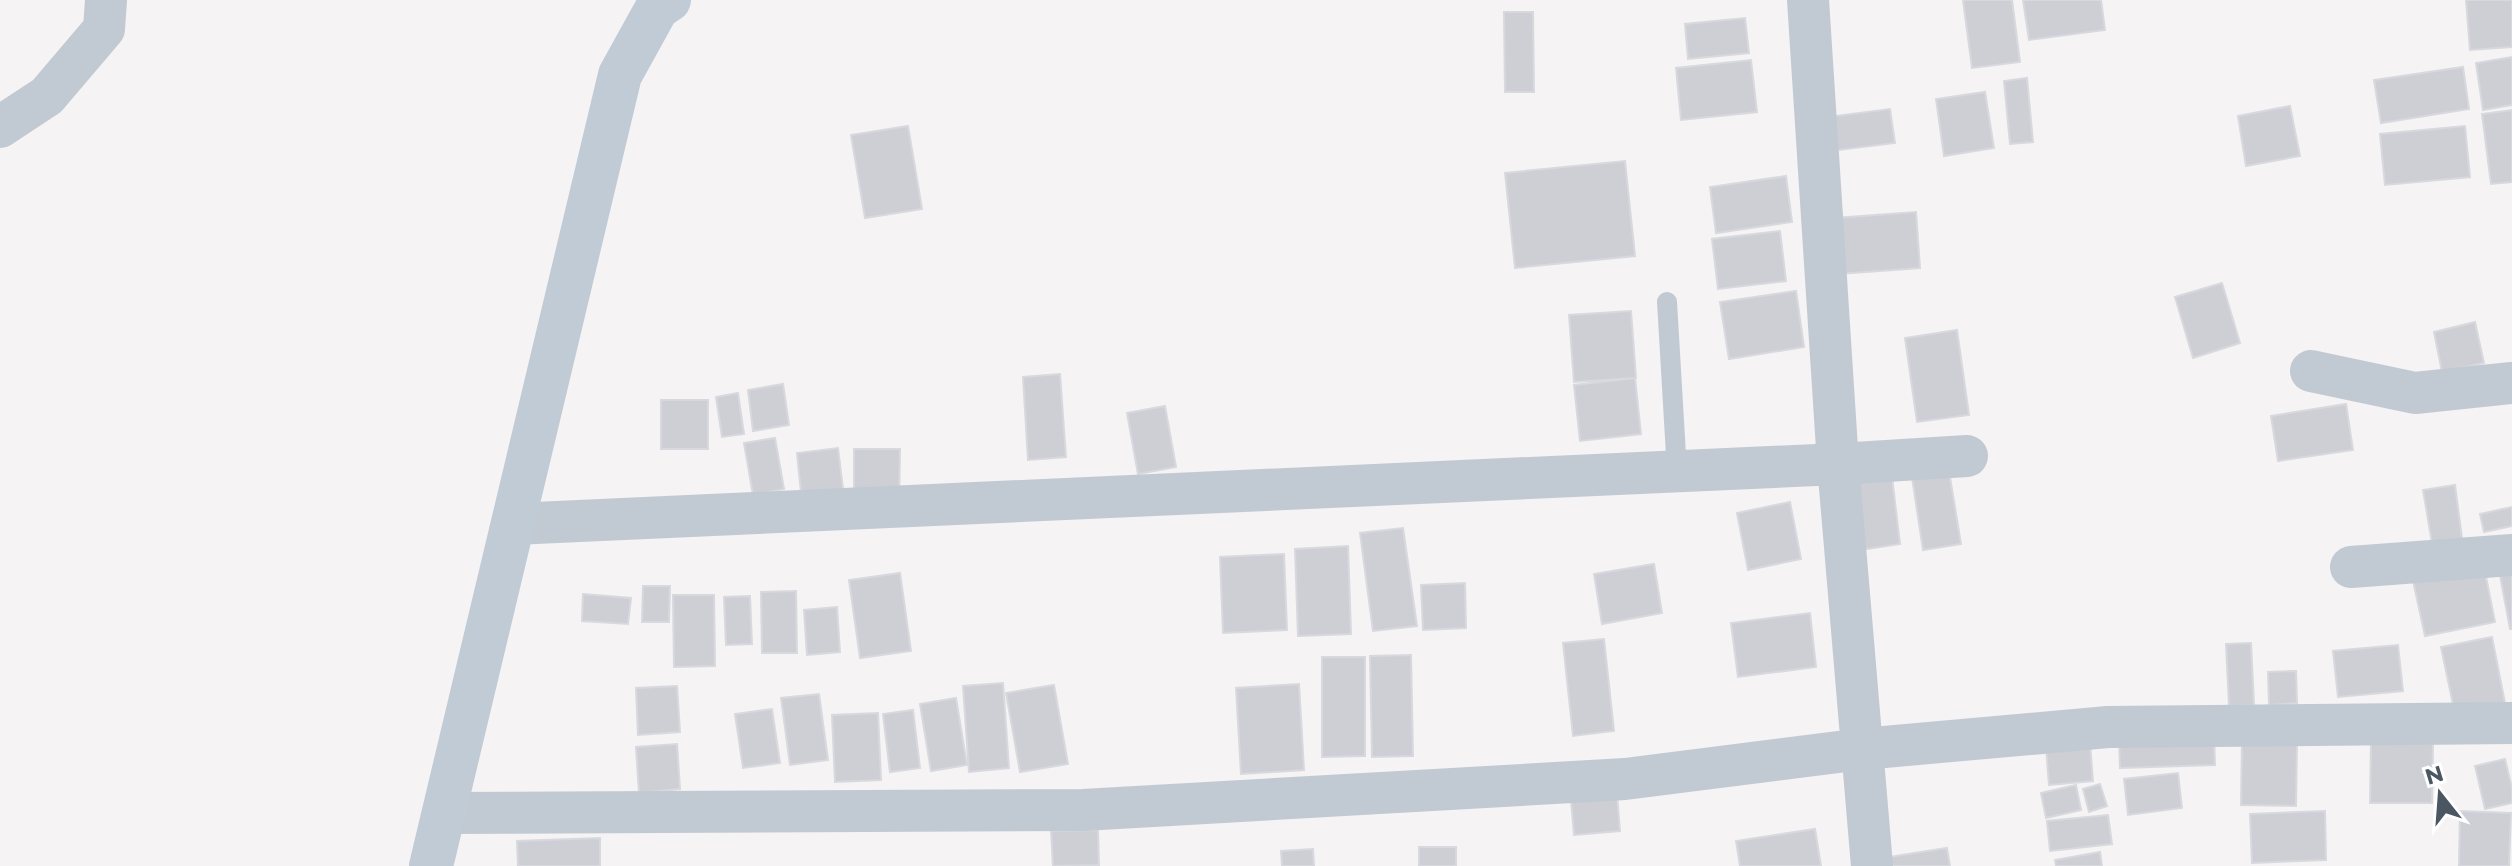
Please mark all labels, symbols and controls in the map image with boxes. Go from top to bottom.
north arrow [2400,754,2480,834]
text: N [2422,760,2447,791]

